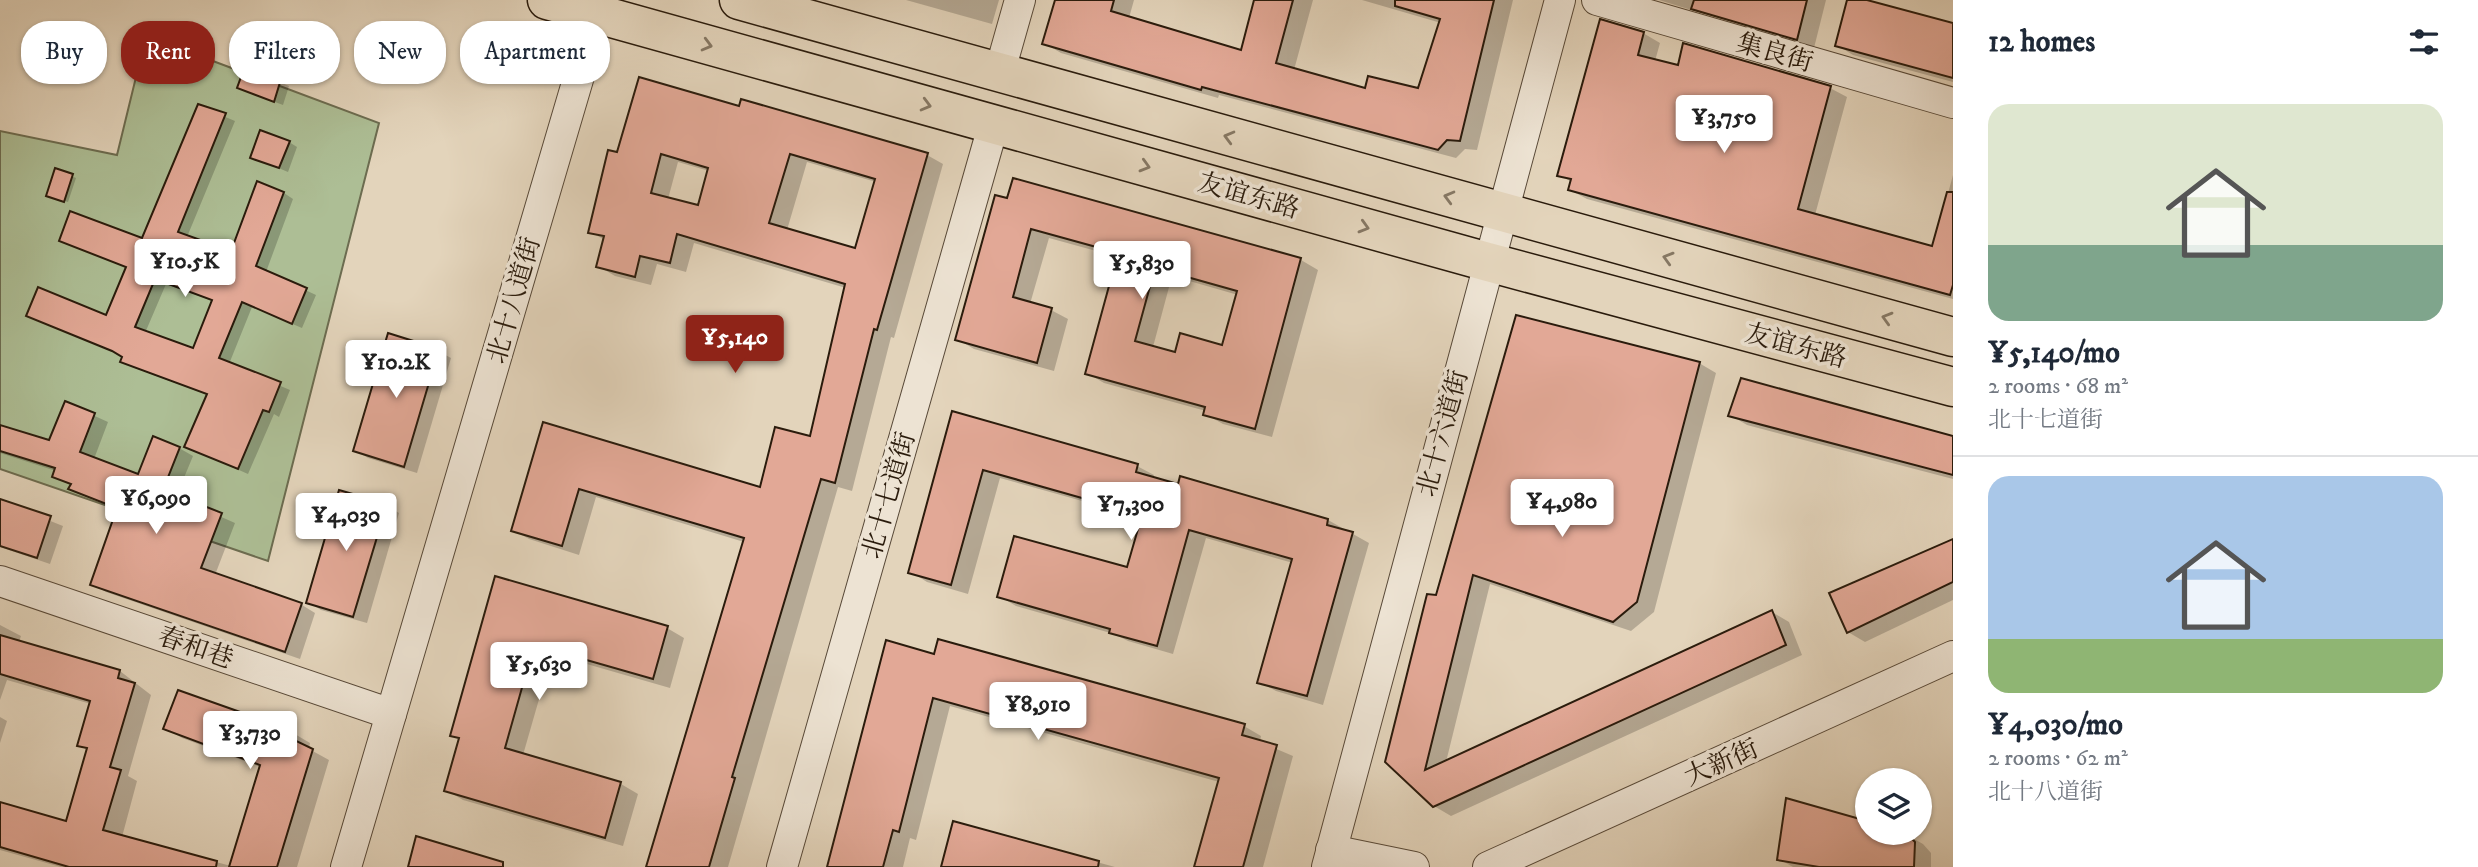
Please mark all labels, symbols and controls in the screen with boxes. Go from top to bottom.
chip: Buy [21,21,107,84]
chip: Rent [121,21,215,84]
chip: Filters [229,21,340,84]
chip: New [354,21,446,84]
chip: Apartment [460,21,610,84]
icon: filters [2405,23,2443,61]
text: 12 homes [1988,24,2095,61]
street label: 集良街 [1733,27,1817,80]
one-way arrow [700,37,712,51]
pin: ¥3,750 [1667,96,1781,155]
one-way arrow [920,97,932,111]
text: ¥3,750 [1692,103,1756,132]
one-way arrow [1223,131,1235,145]
icon: home [2153,150,2279,276]
one-way arrow [1139,157,1151,172]
street label: 友谊东路 [1194,166,1303,227]
one-way arrow [1443,191,1455,205]
one-way arrow [1358,219,1370,233]
street label: 北十八道街 [481,233,548,367]
pin: ¥10.5K [128,240,242,299]
pin: ¥5,830 [1085,242,1199,301]
text: ¥10.5K [151,247,219,276]
text: ¥5,830 [1110,249,1174,278]
one-way arrow [1662,251,1674,266]
one-way arrow [1881,312,1893,327]
pin: ¥5,140 [678,316,792,375]
street label: 友谊东路 [1741,317,1850,376]
text: ¥5,140 [702,323,768,352]
text: ¥5,140/mo [1988,335,2120,372]
pin: ¥10.2K [339,340,453,400]
text: ¥10.2K [361,348,431,377]
street label: 北十六道街 [1411,366,1476,500]
text: 2 rooms · 68 m² [1988,372,2128,401]
text: 北十七道街 [1988,406,2103,435]
street label: 北十七道街 [856,428,923,562]
pin: ¥6,090 [99,476,213,536]
pin: ¥4,980 [1505,480,1619,539]
pin: ¥7,300 [1074,482,1188,542]
text: ¥6,090 [121,484,191,513]
text: ¥4,980 [1527,487,1597,516]
text: ¥7,300 [1098,490,1164,519]
pin: ¥4,030 [289,494,403,553]
text: ¥4,030 [312,501,380,530]
icon: home [2153,522,2279,648]
street label: 春和巷 [153,620,238,677]
pin: ¥5,630 [482,642,596,702]
text: ¥5,630 [506,650,572,679]
pin: ¥8,910 [981,682,1095,742]
text: ¥8,910 [1005,690,1071,719]
text: ¥4,030/mo [1988,707,2123,744]
pin: ¥3,730 [193,712,307,771]
text: ¥3,730 [219,719,281,748]
street label: 大新街 [1679,732,1764,794]
text: 2 rooms · 62 m² [1988,744,2128,773]
map controls [1855,768,1932,845]
button: layers [1855,768,1932,845]
text: 北十八道街 [1988,778,2103,807]

